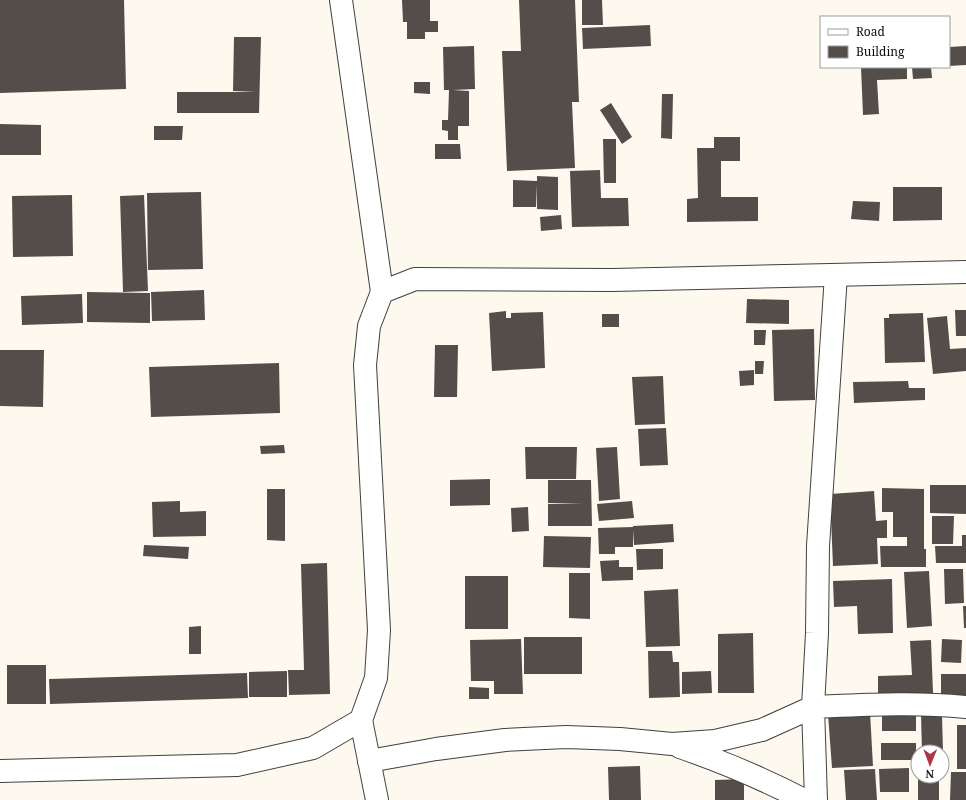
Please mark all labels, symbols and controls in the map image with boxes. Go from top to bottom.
legend [820,16,950,68]
text: Road [856,23,886,40]
text: Building [856,43,905,60]
north arrow [910,744,950,784]
text: N [925,767,934,782]

